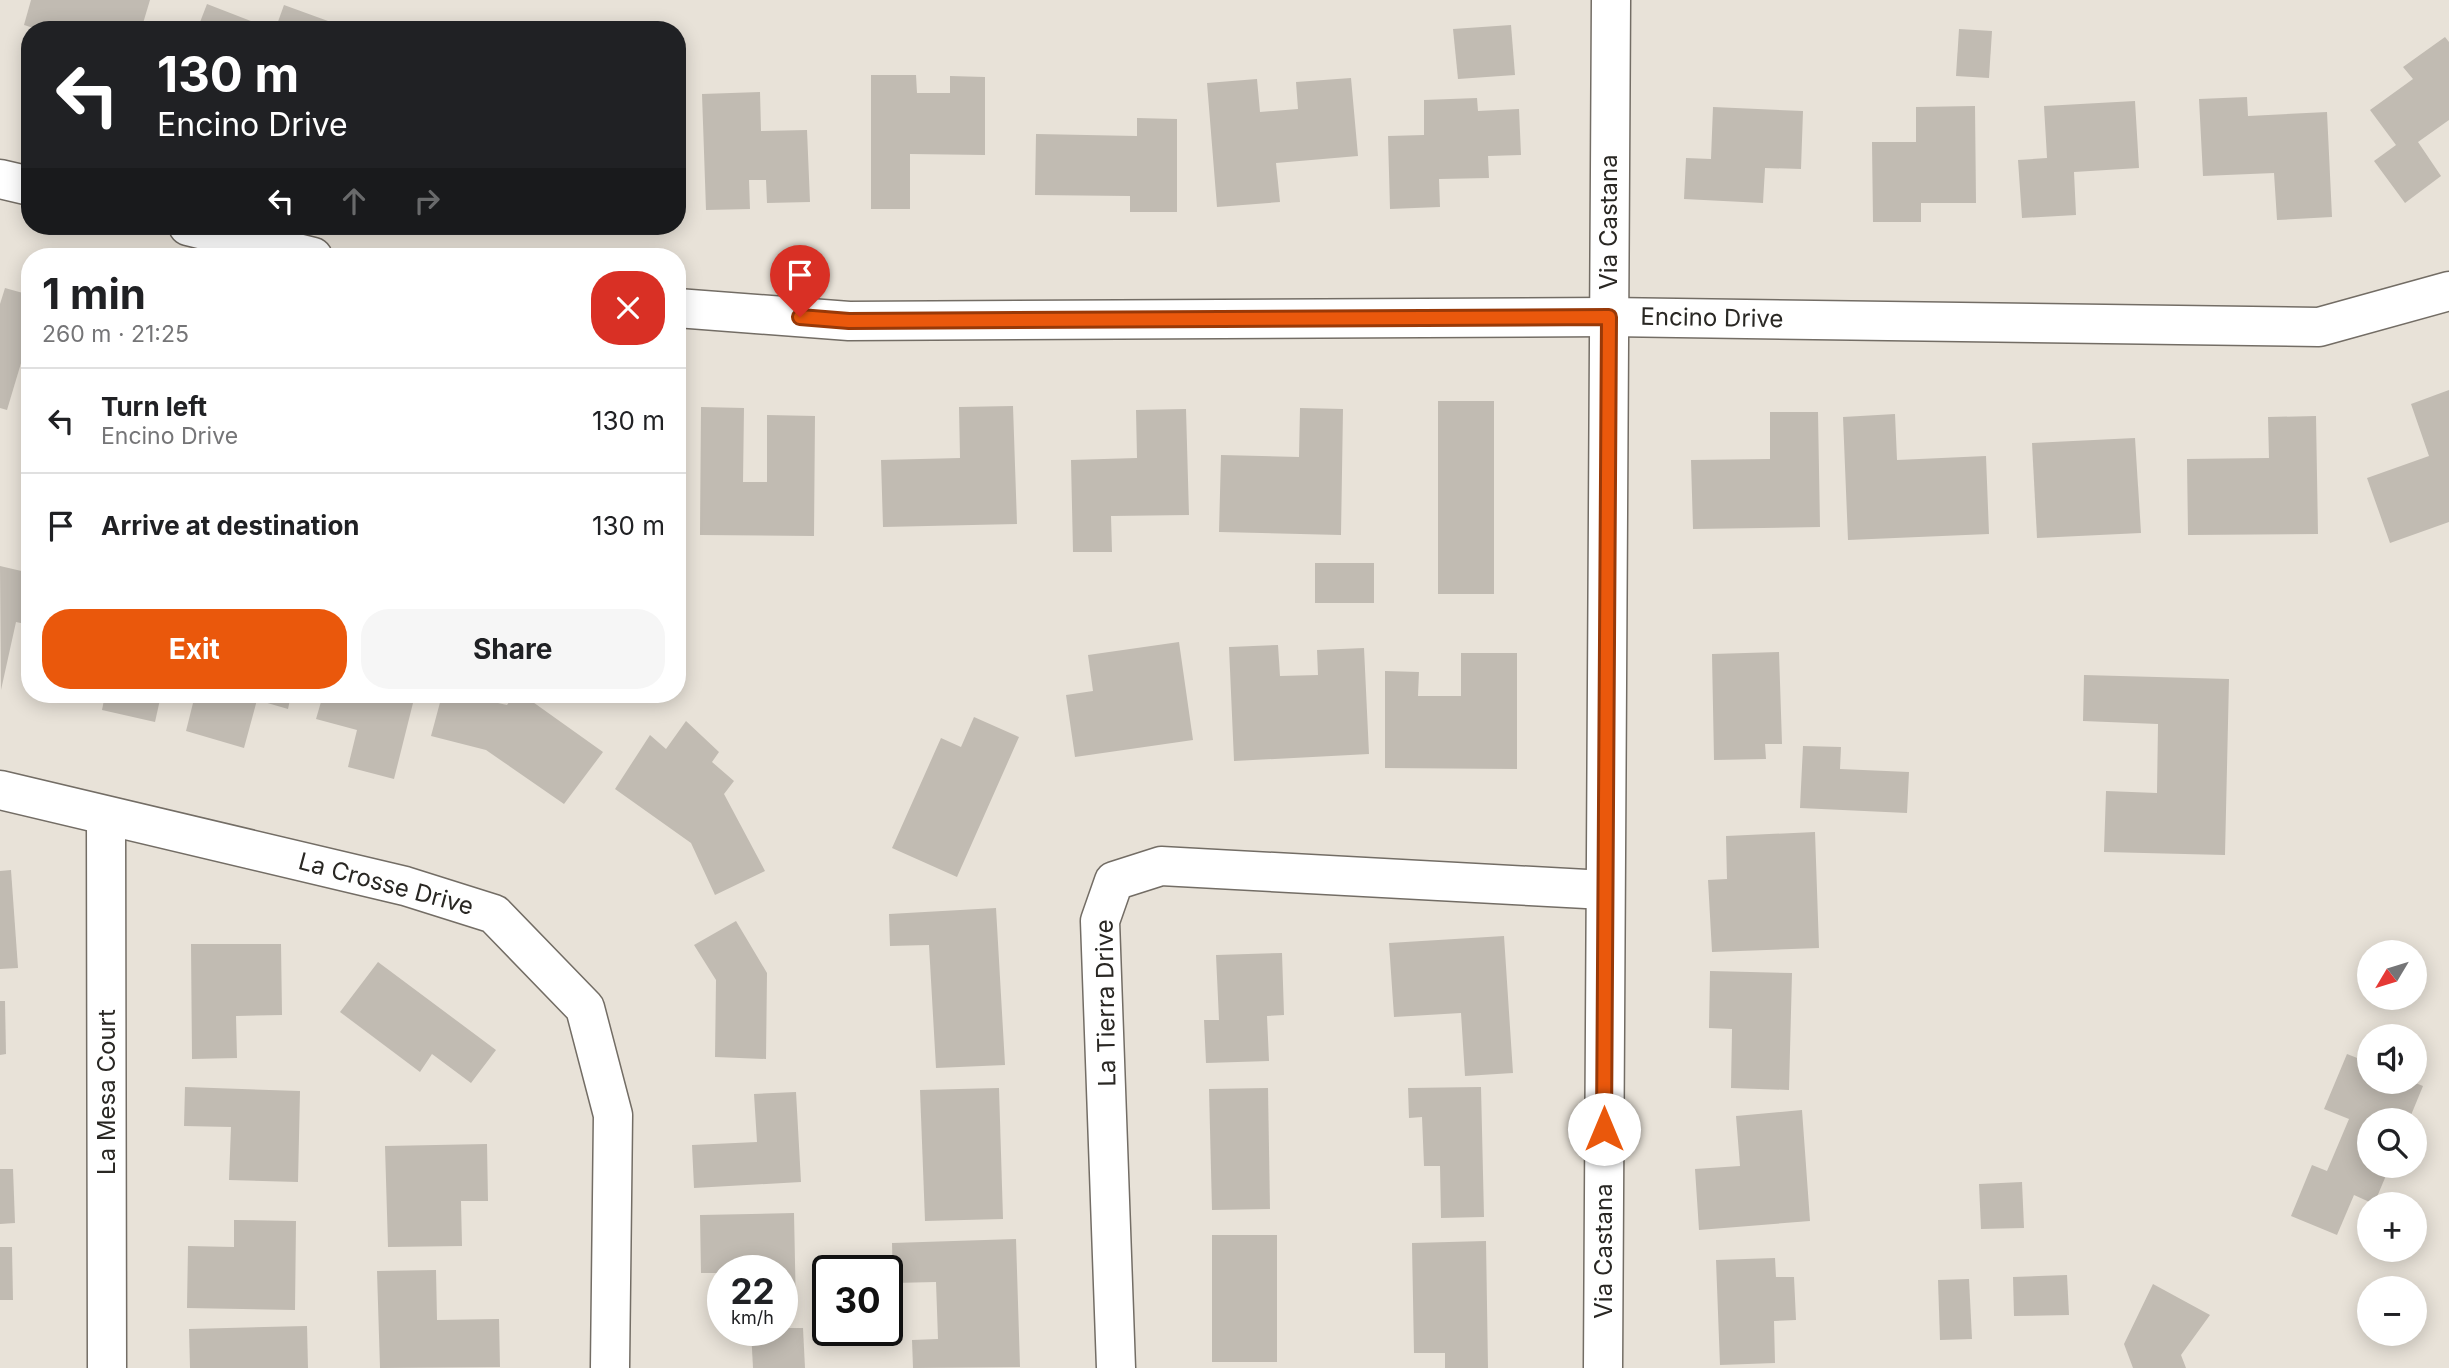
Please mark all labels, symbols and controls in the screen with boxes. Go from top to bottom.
text: 130 m [157,45,299,104]
icon: left [42,49,133,140]
text: Encino Drive [157,105,348,144]
street label: Via Castana [1594,154,1623,290]
icon: left [262,182,300,220]
icon: ahead [335,182,373,220]
icon: right [408,182,446,220]
pin [770,245,830,317]
icon: arrive [781,256,819,294]
text: 1 min [42,268,146,319]
button: close [591,271,665,345]
street label: Encino Drive [1640,302,1784,333]
text: 260 m · 21:25 [42,320,189,348]
text: Turn left [101,391,207,422]
icon: left [42,402,80,440]
text: 130 m [592,405,665,436]
text: Encino Drive [101,422,238,450]
icon: arrive [42,507,80,545]
text: Arrive at destination [101,510,360,541]
text: 130 m [592,510,665,541]
button: Exit [42,609,347,689]
button: Share [361,609,665,689]
street label: La Crosse Drive [295,846,477,921]
street label: La Tierra Drive [1090,919,1121,1087]
north arrow [2357,940,2427,1010]
map controls [2357,940,2427,1346]
street label: La Mesa Court [92,1009,121,1175]
button: sound [2357,1024,2427,1094]
position arrow [1567,1092,1641,1166]
button: search [2357,1108,2427,1178]
street label: Via Castana [1589,1183,1618,1319]
button: + [2357,1192,2427,1262]
speed limit sign: 30 [812,1255,903,1346]
text: 22 [730,1270,775,1312]
button: − [2357,1276,2427,1346]
text: km/h [731,1307,774,1328]

